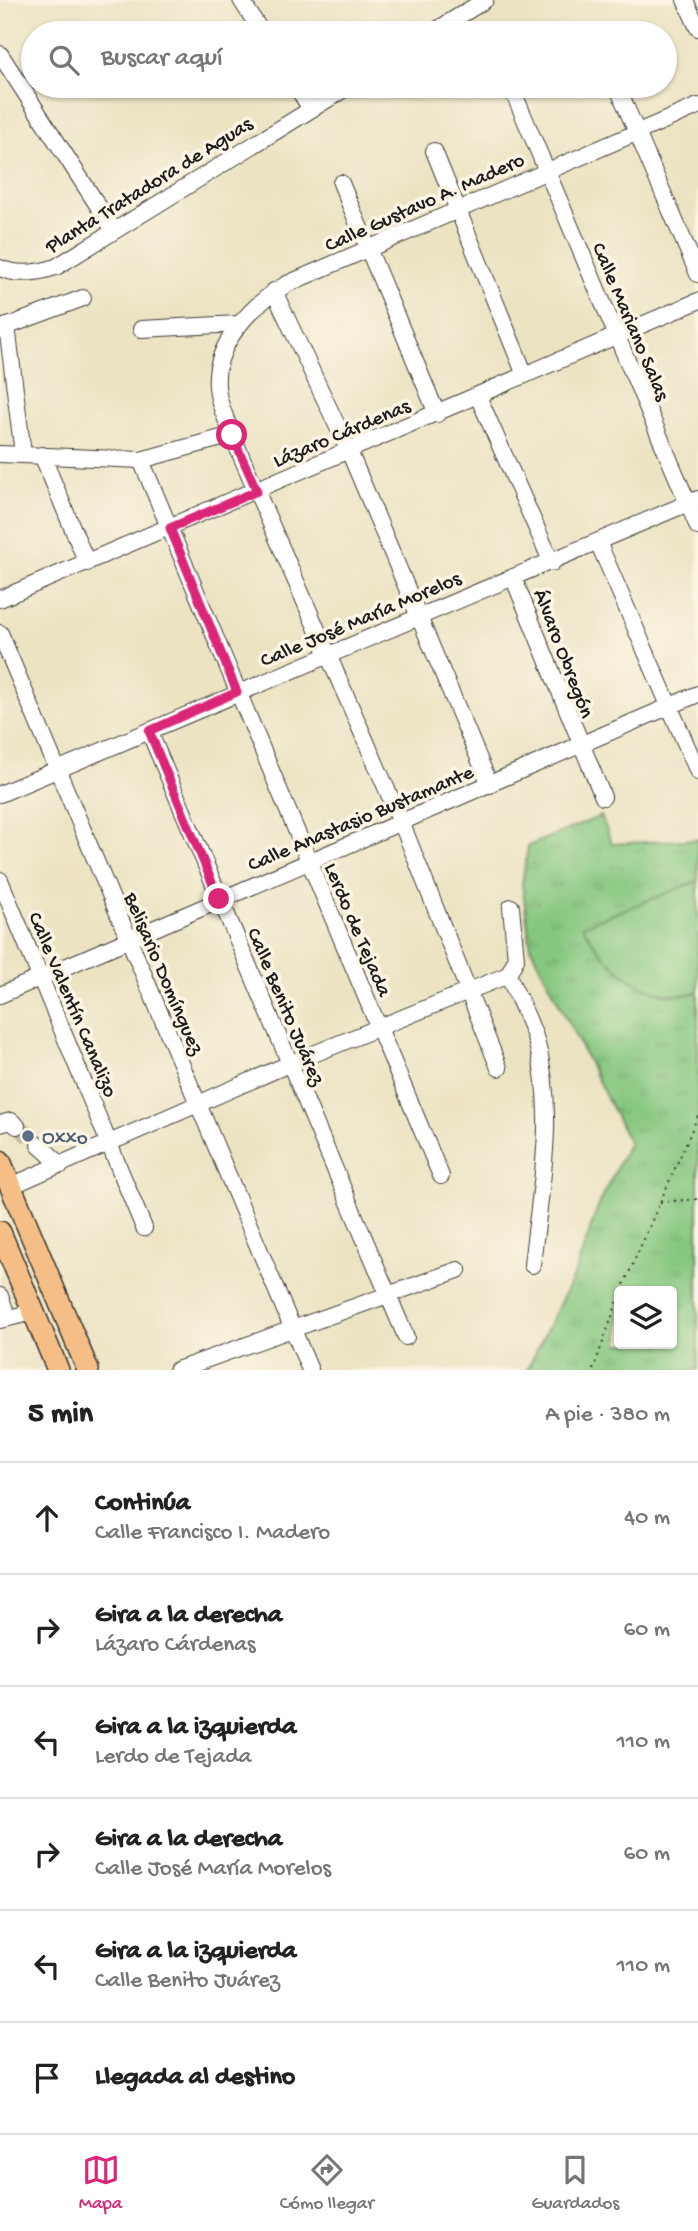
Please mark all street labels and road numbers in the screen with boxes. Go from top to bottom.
street label: Planta Tratadora de Aguas [41,112,259,262]
street label: Calle Gustavo A. Madero [322,149,529,260]
street label: Calle Mariano Salas [584,240,674,406]
street label: Lázaro Cárdenas [270,395,416,475]
street label: Calle José María Morelos [257,567,467,675]
street label: Álvaro Obregón [526,586,599,722]
street label: Calle Anastasio Bustamante [245,761,479,879]
street label: Lerdo de Tejada [316,860,396,1002]
street label: Belisario Domínguez [116,889,208,1060]
street label: Calle Valentín Canalizo [20,909,121,1102]
street label: Calle Benito Juárez [239,925,329,1091]

